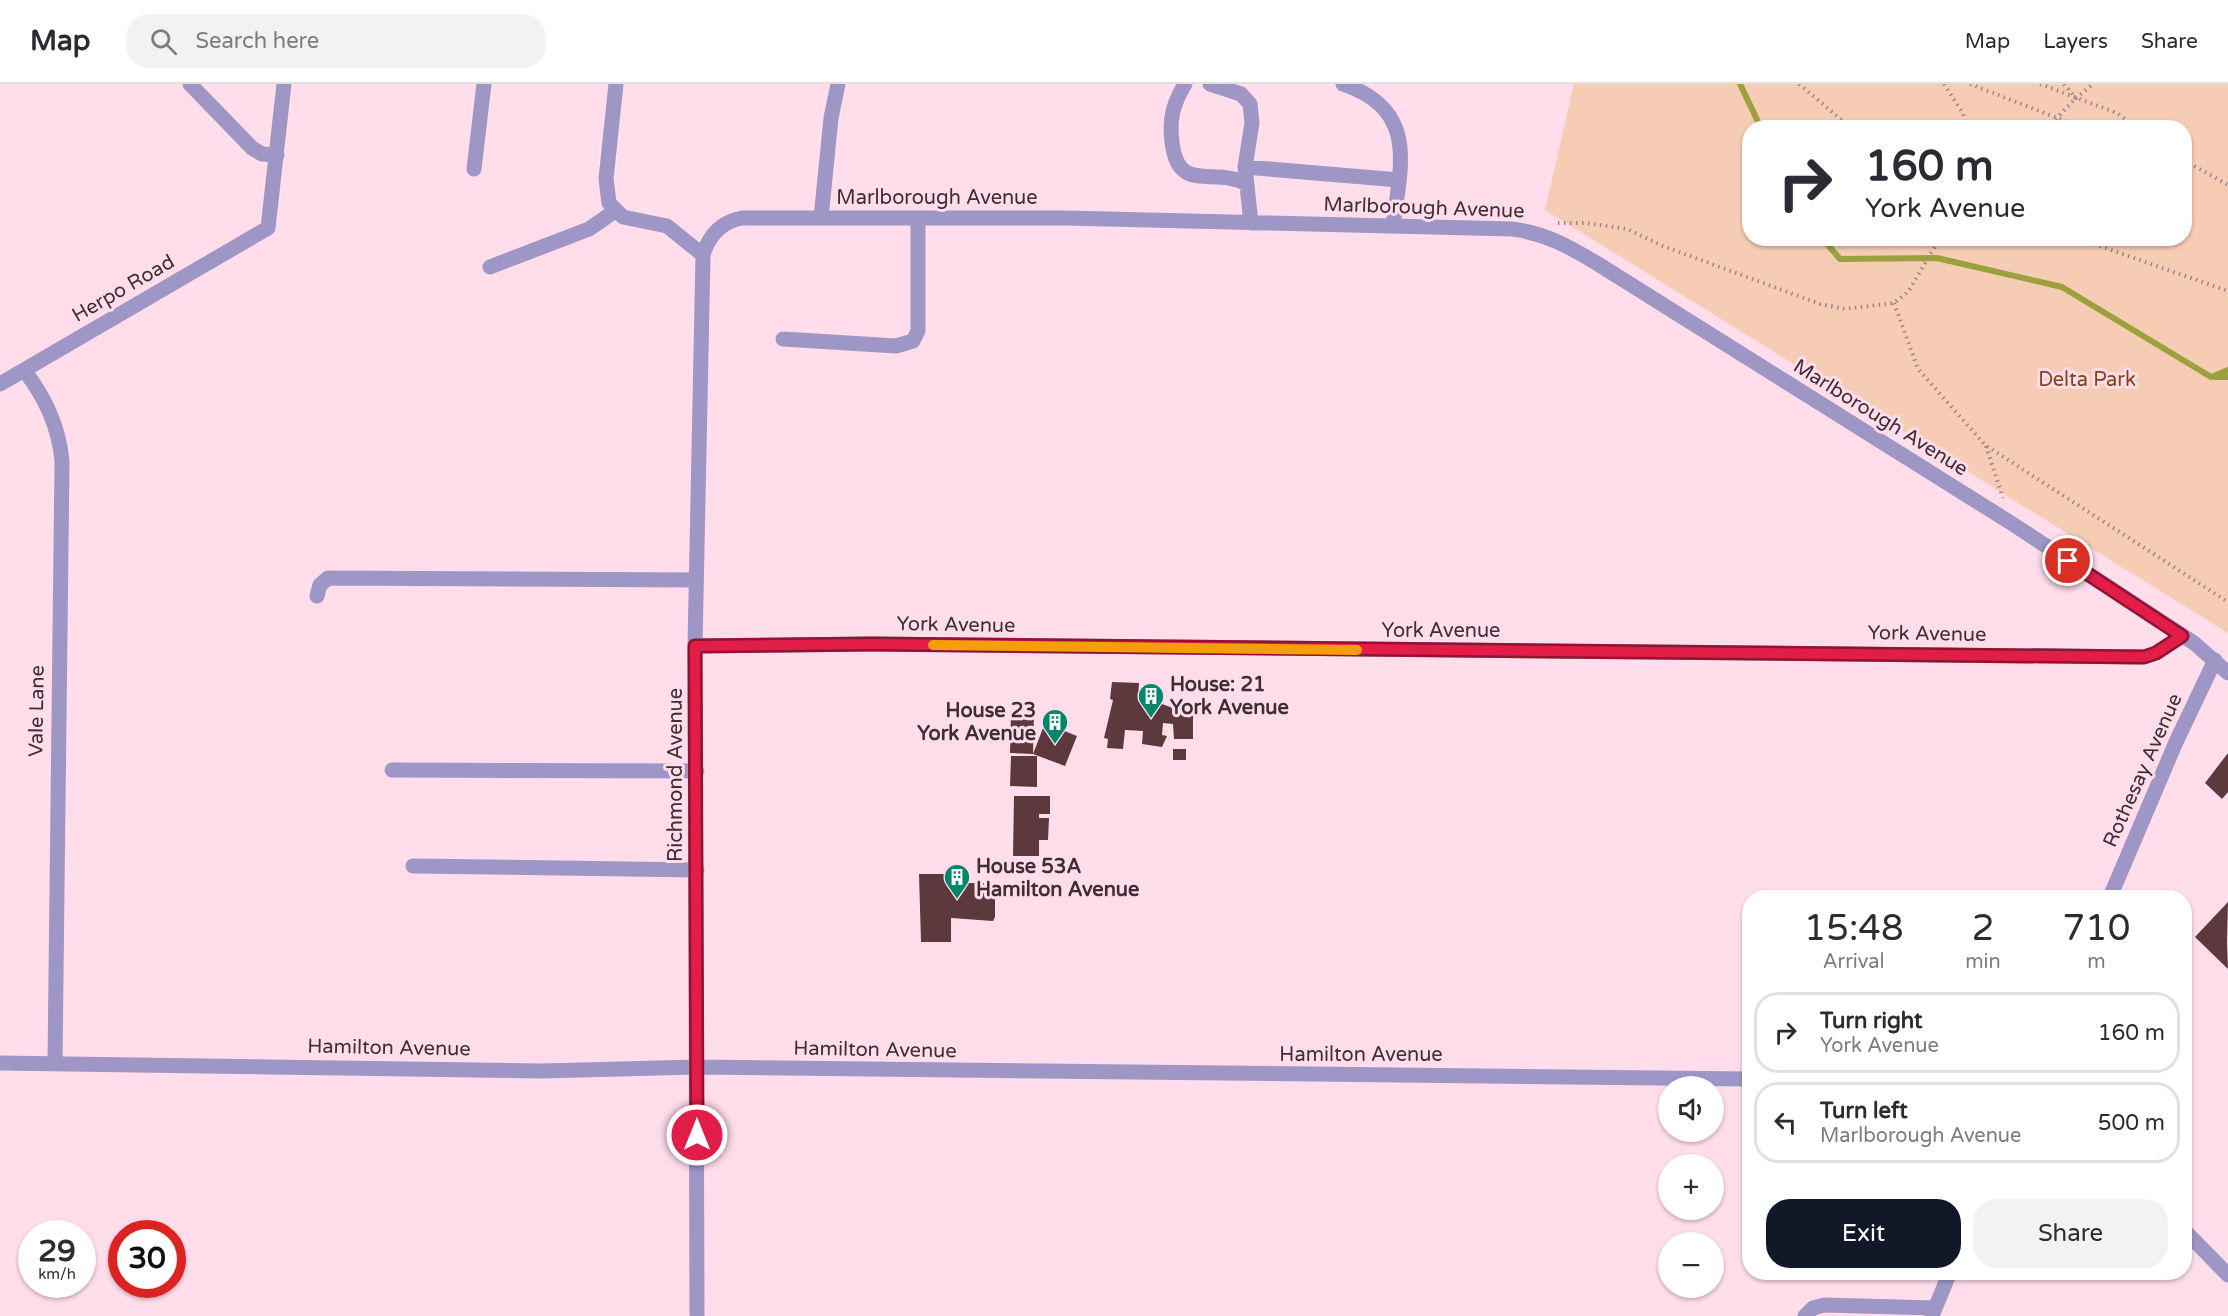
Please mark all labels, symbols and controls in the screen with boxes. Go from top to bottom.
search box [126,14,546,68]
text: Map [30,24,90,58]
icon: search [147,25,180,58]
text: Search here [195,28,319,54]
text: Map [1965,29,2010,54]
text: Layers [2043,29,2108,54]
text: Share [2141,29,2198,54]
text: 160 m [1865,141,1994,192]
icon: right [1766,144,1844,222]
street label: Marlborough Avenue [836,186,1038,210]
street label: Marlborough Avenue [1323,192,1525,224]
text: York Avenue [1865,192,2025,225]
street label: Herpo Road [68,250,179,328]
street label: Marlborough Avenue [1789,354,1972,481]
park label: Delta Park [2038,368,2136,392]
pin [2042,535,2093,586]
icon: arrive [2051,544,2084,577]
street label: York Avenue [896,612,1016,638]
street label: York Avenue [1382,619,1500,643]
street label: York Avenue [1867,621,1987,647]
street label: Vale Lane [24,665,50,757]
place label: House: 21 York Avenue [1170,673,1289,720]
building icon: House: 21 York Avenue [1136,681,1166,719]
street label: Richmond Avenue [664,688,688,862]
street label: Rothesay Avenue [2098,690,2188,851]
place label: House 23 York Avenue [917,699,1036,746]
building icon: House 23 York Avenue [1040,707,1070,745]
place label: House 53A Hamilton Avenue [976,855,1139,902]
building icon: House 53A Hamilton Avenue [942,862,972,900]
text: 15:48 [1804,907,1904,950]
text: 2 [1972,907,1994,950]
text: 710 [2062,907,2130,950]
text: Arrival [1823,950,1885,974]
text: min [1965,950,2001,974]
text: m [2087,950,2106,974]
text: Turn right [1820,1008,1922,1034]
icon: right [1769,1016,1802,1049]
text: 160 m [2098,1020,2165,1046]
text: York Avenue [1820,1034,1939,1058]
street label: Hamilton Avenue [307,1035,471,1061]
street label: Hamilton Avenue [793,1037,957,1063]
street label: Hamilton Avenue [1279,1043,1443,1067]
map controls [1658,1076,1724,1298]
button: sound [1658,1076,1724,1142]
text: Turn left [1820,1098,1908,1124]
position arrow [665,1103,729,1167]
icon: left [1769,1106,1802,1139]
text: 500 m [2098,1110,2165,1136]
text: Marlborough Avenue [1820,1124,2021,1148]
button: + [1658,1154,1724,1220]
button: Exit [1766,1199,1961,1268]
button: Share [1973,1199,2168,1268]
speed limit sign: 30 [108,1220,186,1298]
button: − [1658,1232,1724,1298]
text: 29 [38,1233,76,1270]
text: km/h [38,1265,76,1283]

